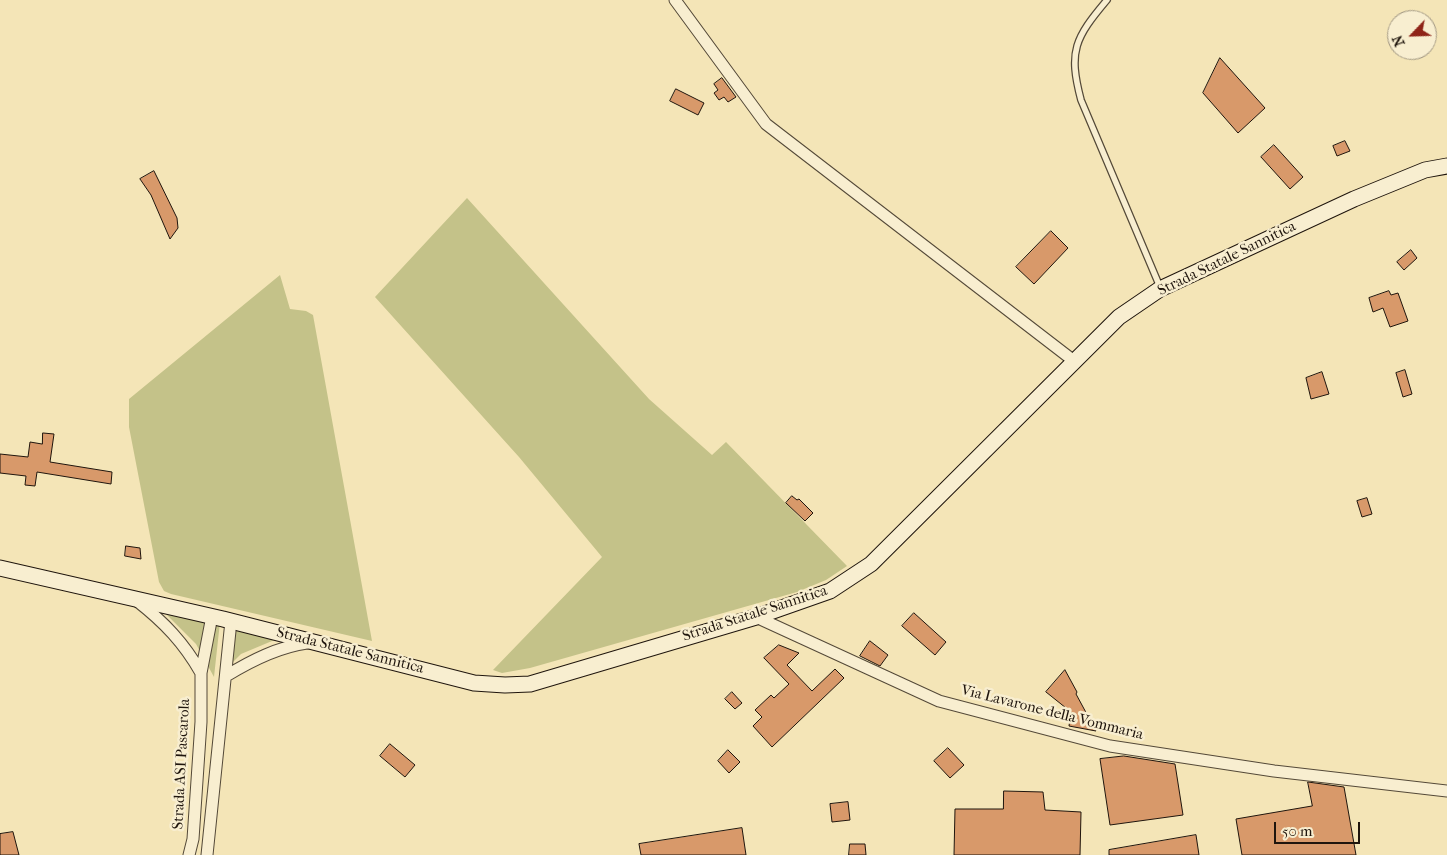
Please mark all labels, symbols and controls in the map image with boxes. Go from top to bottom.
north arrow [1387,10,1437,60]
text: N [1389,33,1409,49]
street label: Strada Statale Sannitica [1155,218,1299,300]
street label: Strada Statale Sannitica [680,582,830,646]
street label: Strada Statale Sannitica [274,624,426,678]
street label: Via Lavarone della Vommaria [959,682,1145,744]
street label: Strada ASI Pascarola [170,698,194,830]
scale bar [1277,812,1363,844]
text: 50 m [1282,822,1312,840]

